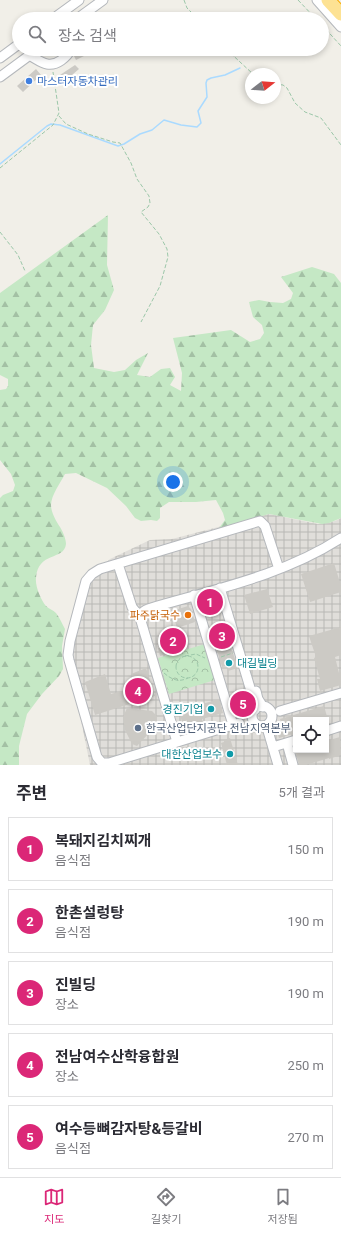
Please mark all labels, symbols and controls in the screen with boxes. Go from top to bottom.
search box [12,12,329,56]
icon: search [26,23,48,45]
text: 장소 검색 [58,27,117,45]
north arrow [245,68,281,104]
place label: 마스터자동차관리 [37,75,118,88]
marker: 마스터자동차관리 [24,76,34,86]
your location [163,472,183,492]
pin: 1 [197,587,223,617]
place label: 파주닭국수 [129,609,180,622]
marker: 파주닭국수 [183,610,193,620]
pin: 3 [209,621,235,651]
pin: 2 [160,626,186,656]
place label: 대길빌딩 [237,657,277,670]
marker: 대길빌딩 [224,658,234,668]
pin: 4 [125,676,151,706]
pin: 5 [230,689,256,719]
place label: 경진기업 [163,703,203,716]
marker: 경진기업 [206,704,216,714]
map controls [293,717,329,753]
button: locate [293,717,329,753]
place label: 한국산업단지공단 전남지역본부 [146,722,290,735]
marker: 한국산업단지공단 전남지역본부 [133,723,143,733]
place label: 대한산업보수 [161,748,222,761]
marker: 대한산업보수 [225,749,235,759]
text: 주변 [16,783,47,803]
text: 5개 결과 [279,785,325,800]
text: 복돼지김치찌개 [55,832,152,850]
text: 1 [26,842,34,857]
text: 150 m [287,842,324,857]
text: 음식점 [55,853,91,868]
text: 한촌설렁탕 [55,904,124,922]
text: 2 [26,914,34,929]
text: 190 m [287,914,324,929]
text: 음식점 [55,925,91,940]
text: 진빌딩 [55,976,96,994]
text: 3 [26,986,34,1001]
text: 190 m [287,986,324,1001]
text: 장소 [55,997,79,1012]
text: 전남여수산학융합원 [55,1048,179,1066]
text: 4 [26,1058,34,1073]
text: 250 m [287,1058,324,1073]
text: 장소 [55,1069,79,1084]
text: 여수등뼈감자탕&등갈비 [55,1120,203,1138]
text: 5 [26,1130,34,1145]
text: 270 m [287,1130,324,1145]
text: 음식점 [55,1141,91,1156]
tab: 지도 [43,1186,65,1226]
tab: 길찾기 [151,1186,181,1226]
tab: 저장됨 [268,1186,298,1226]

